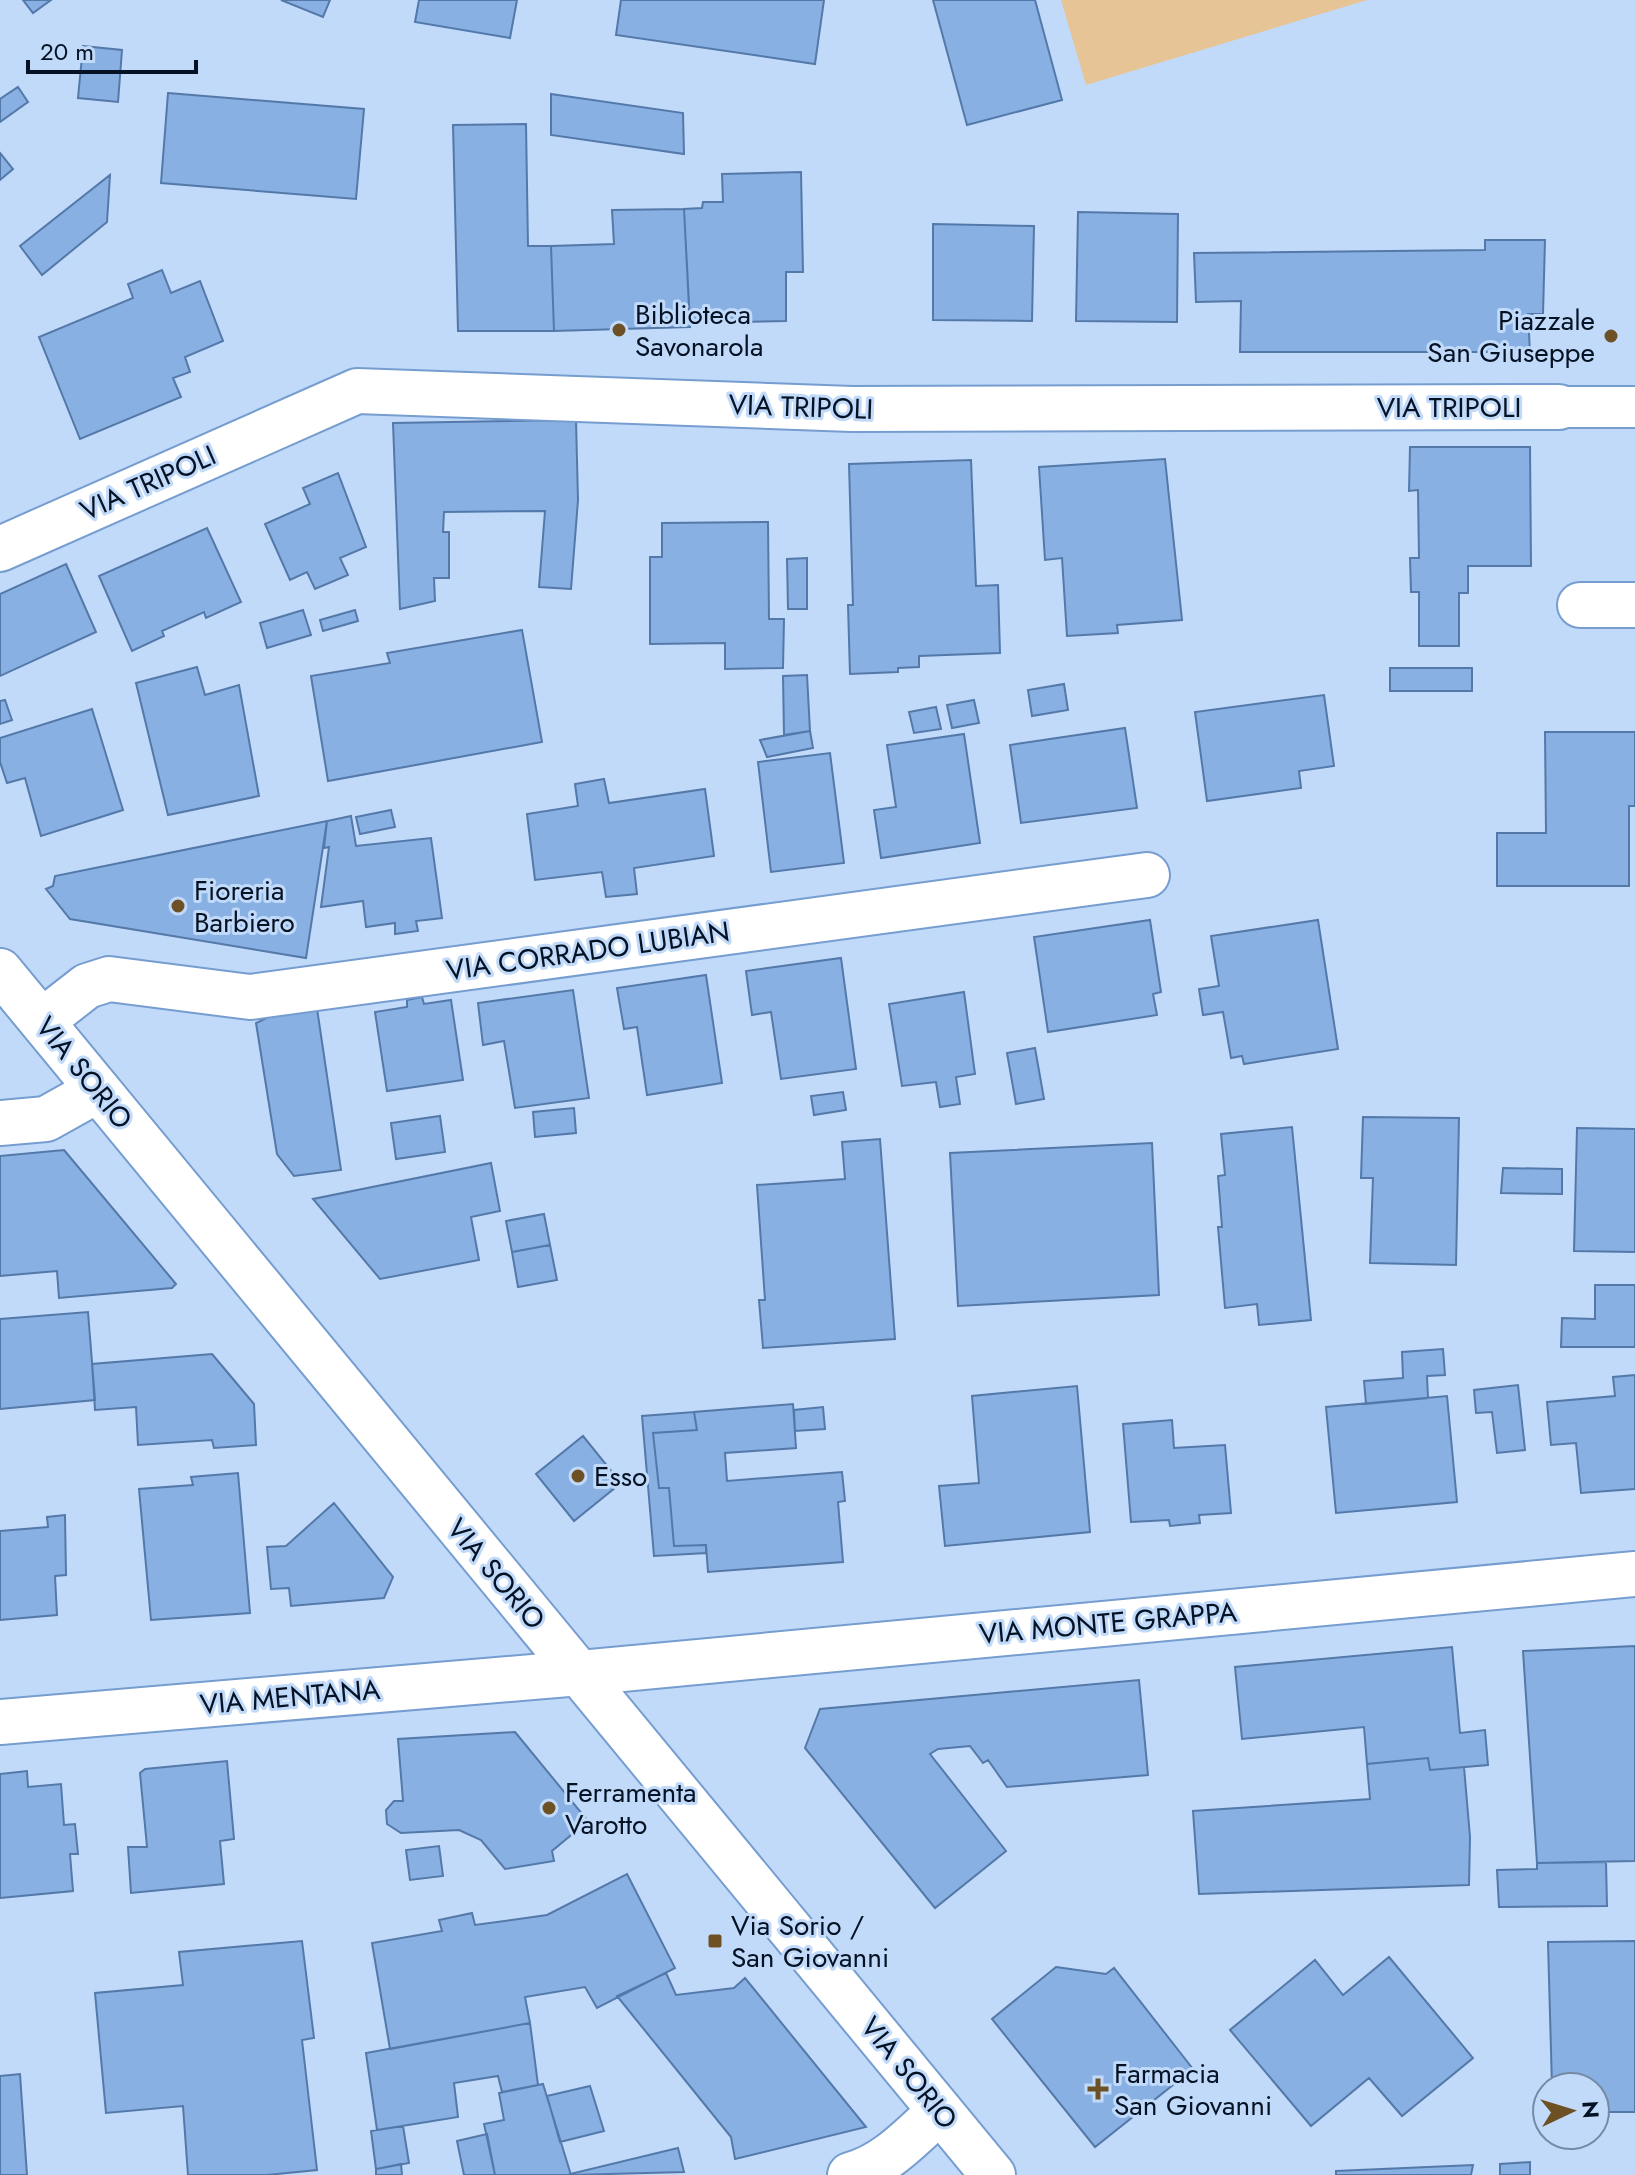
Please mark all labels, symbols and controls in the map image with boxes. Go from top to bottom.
scale bar [28,24,196,74]
text: 20 m [40,34,94,69]
place label: Biblioteca Savonarola [635,294,763,367]
place label: Piazzale San Giuseppe [1427,300,1595,373]
marker: Biblioteca Savonarola [610,321,628,339]
marker: Piazzale San Giuseppe [1602,327,1620,345]
street label: VIA TRIPOLI [728,384,874,430]
street label: VIA TRIPOLI [1377,387,1521,428]
street label: VIA TRIPOLI [74,435,222,531]
place label: Fioreria Barbiero [194,870,295,943]
marker: Fioreria Barbiero [169,897,187,915]
street label: VIA CORRADO LUBIAN [444,911,732,991]
street label: VIA SORIO [26,1008,142,1138]
place label: Esso [594,1456,647,1497]
marker: Esso [569,1467,587,1485]
street label: VIA SORIO [437,1509,555,1639]
street label: VIA MONTE GRAPPA [977,1591,1239,1655]
street label: VIA MENTANA [198,1669,382,1725]
place label: Ferramenta Varotto [565,1772,696,1845]
marker: Ferramenta Varotto [540,1799,558,1817]
place label: Via Sorio / San Giovanni [731,1905,889,1978]
marker: Via Sorio / San Giovanni [706,1932,724,1950]
street label: VIA SORIO [851,2008,967,2138]
place label: Farmacia San Giovanni [1114,2053,1272,2126]
north arrow [1531,2071,1611,2151]
marker: Farmacia San Giovanni [1089,2080,1107,2098]
text: N [1574,2100,1608,2119]

